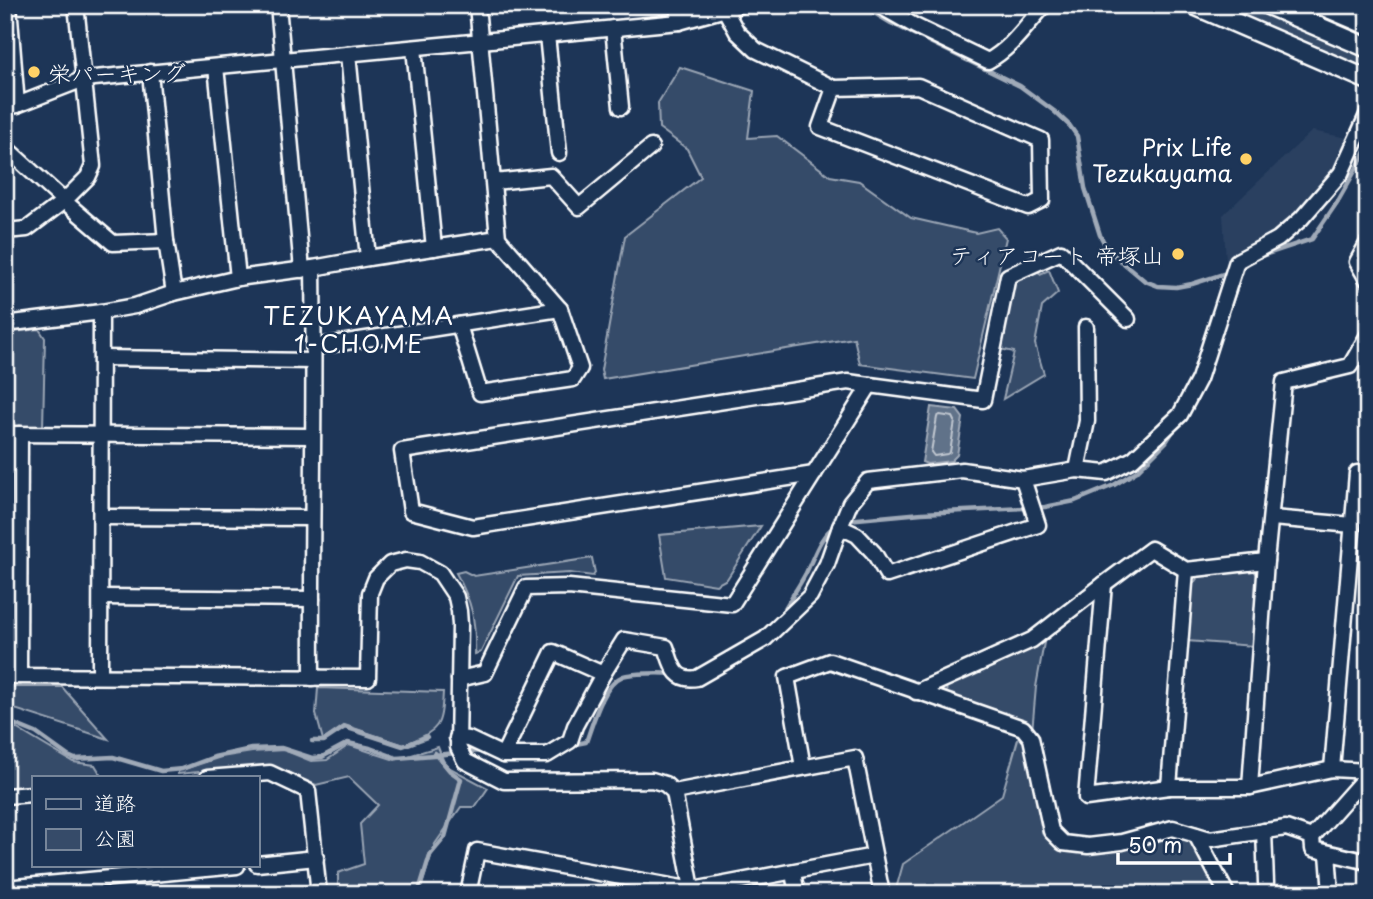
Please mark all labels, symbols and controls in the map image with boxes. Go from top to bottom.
place label: 栄パーキング [48,55,186,90]
marker: 栄パーキング [26,64,42,80]
place label: Prix Life Tezukayama [1092,129,1233,190]
marker: Prix Life Tezukayama [1238,151,1254,167]
place label: ティアコート 帝塚山 [950,237,1164,272]
marker: ティアコート 帝塚山 [1170,246,1186,262]
district label: TEZUKAYAMA 1-CHOME [263,297,455,361]
legend [32,776,259,867]
text: 道路 [94,786,136,818]
text: 公園 [94,821,136,853]
scale bar [1118,822,1230,866]
text: 50 m [1128,828,1182,860]

